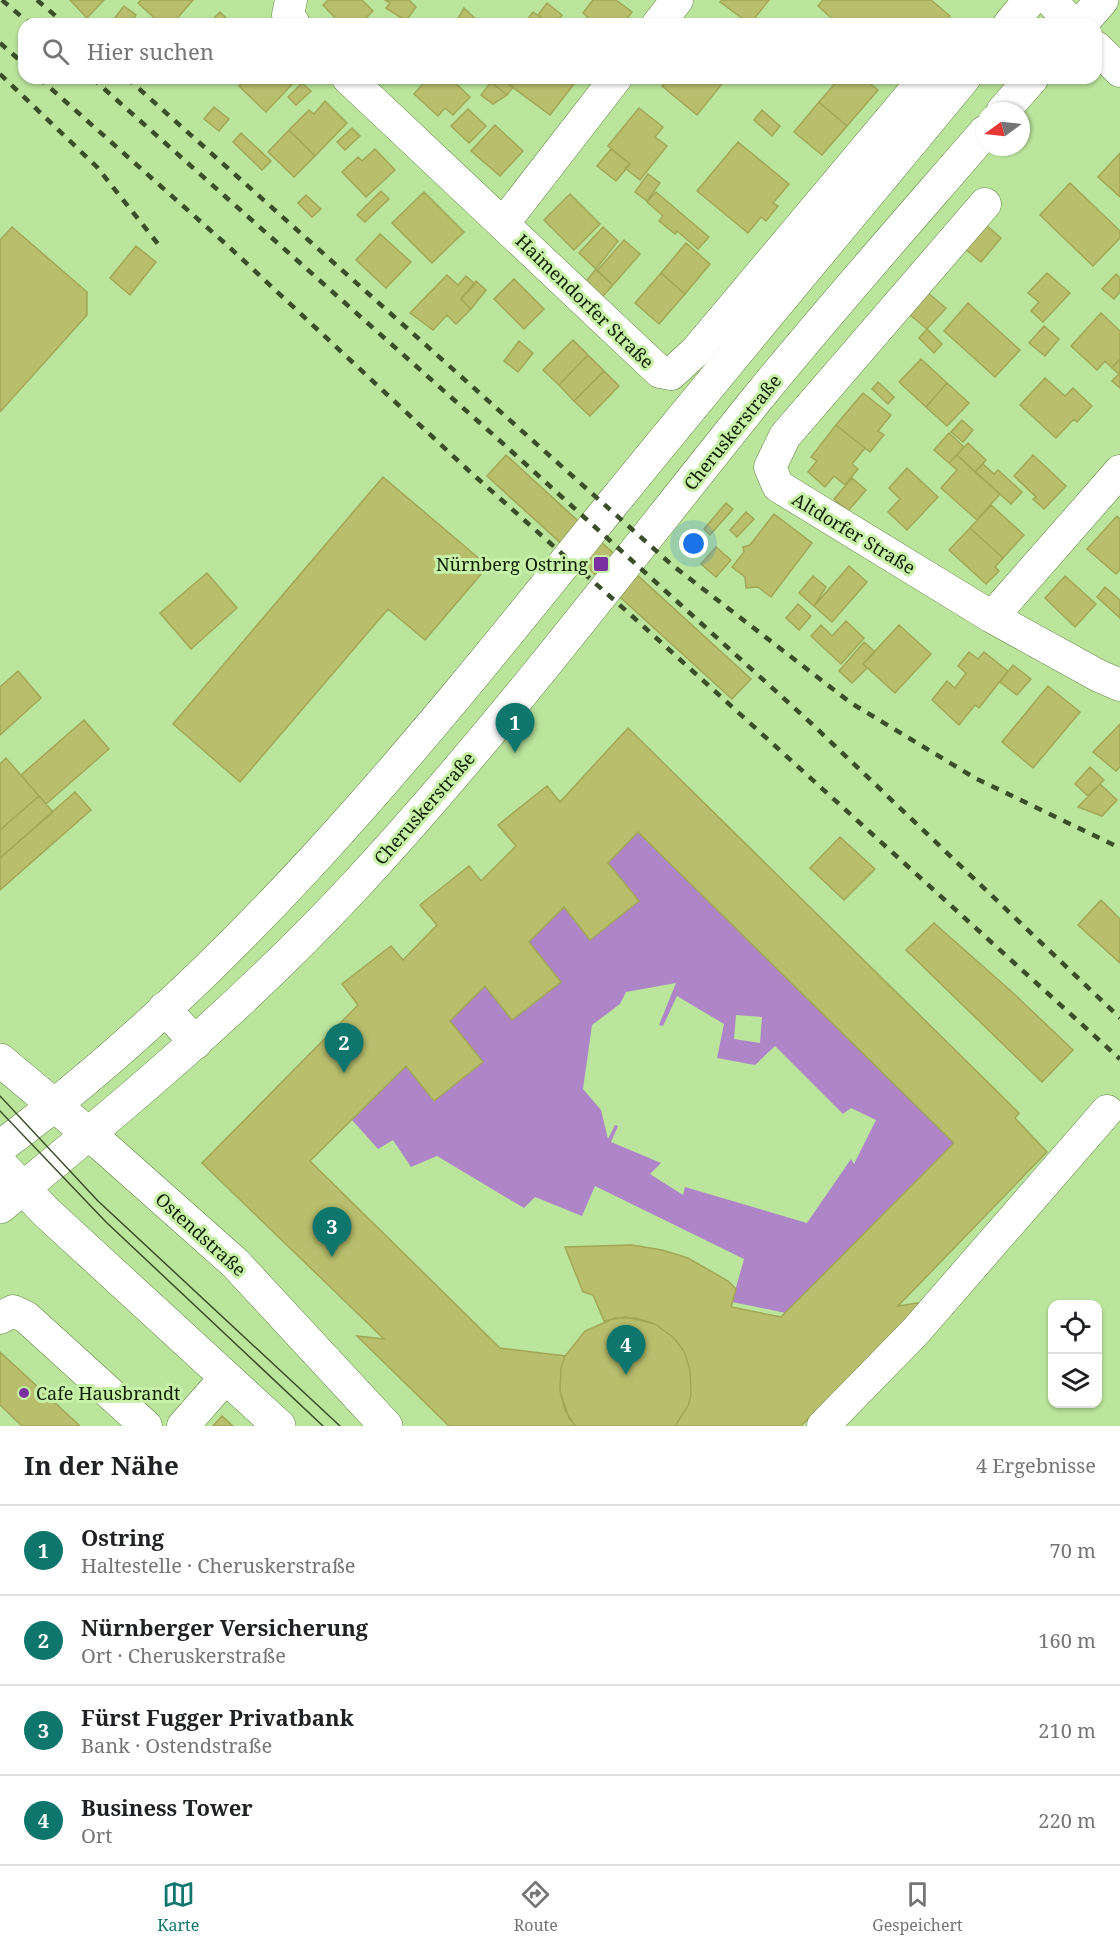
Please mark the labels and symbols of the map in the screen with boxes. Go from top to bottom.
north arrow [976,102,1030,156]
street label: Haimendorfer Straße [511,229,659,373]
street label: Cheruskerstraße [678,369,786,495]
street label: Altdorfer Straße [788,487,920,579]
your location [679,529,708,558]
place label: Nürnberg Ostring [436,552,588,576]
marker: Nürnberg Ostring [592,555,610,573]
pin: 1 [496,704,534,753]
street label: Cheruskerstraße [368,746,480,870]
pin: 2 [324,1024,364,1073]
street label: Ostendstraße [151,1187,251,1281]
pin: 3 [312,1208,352,1257]
pin: 4 [606,1326,646,1375]
place label: Cafe Hausbrandt [36,1381,180,1405]
marker: Cafe Hausbrandt [17,1386,31,1400]

